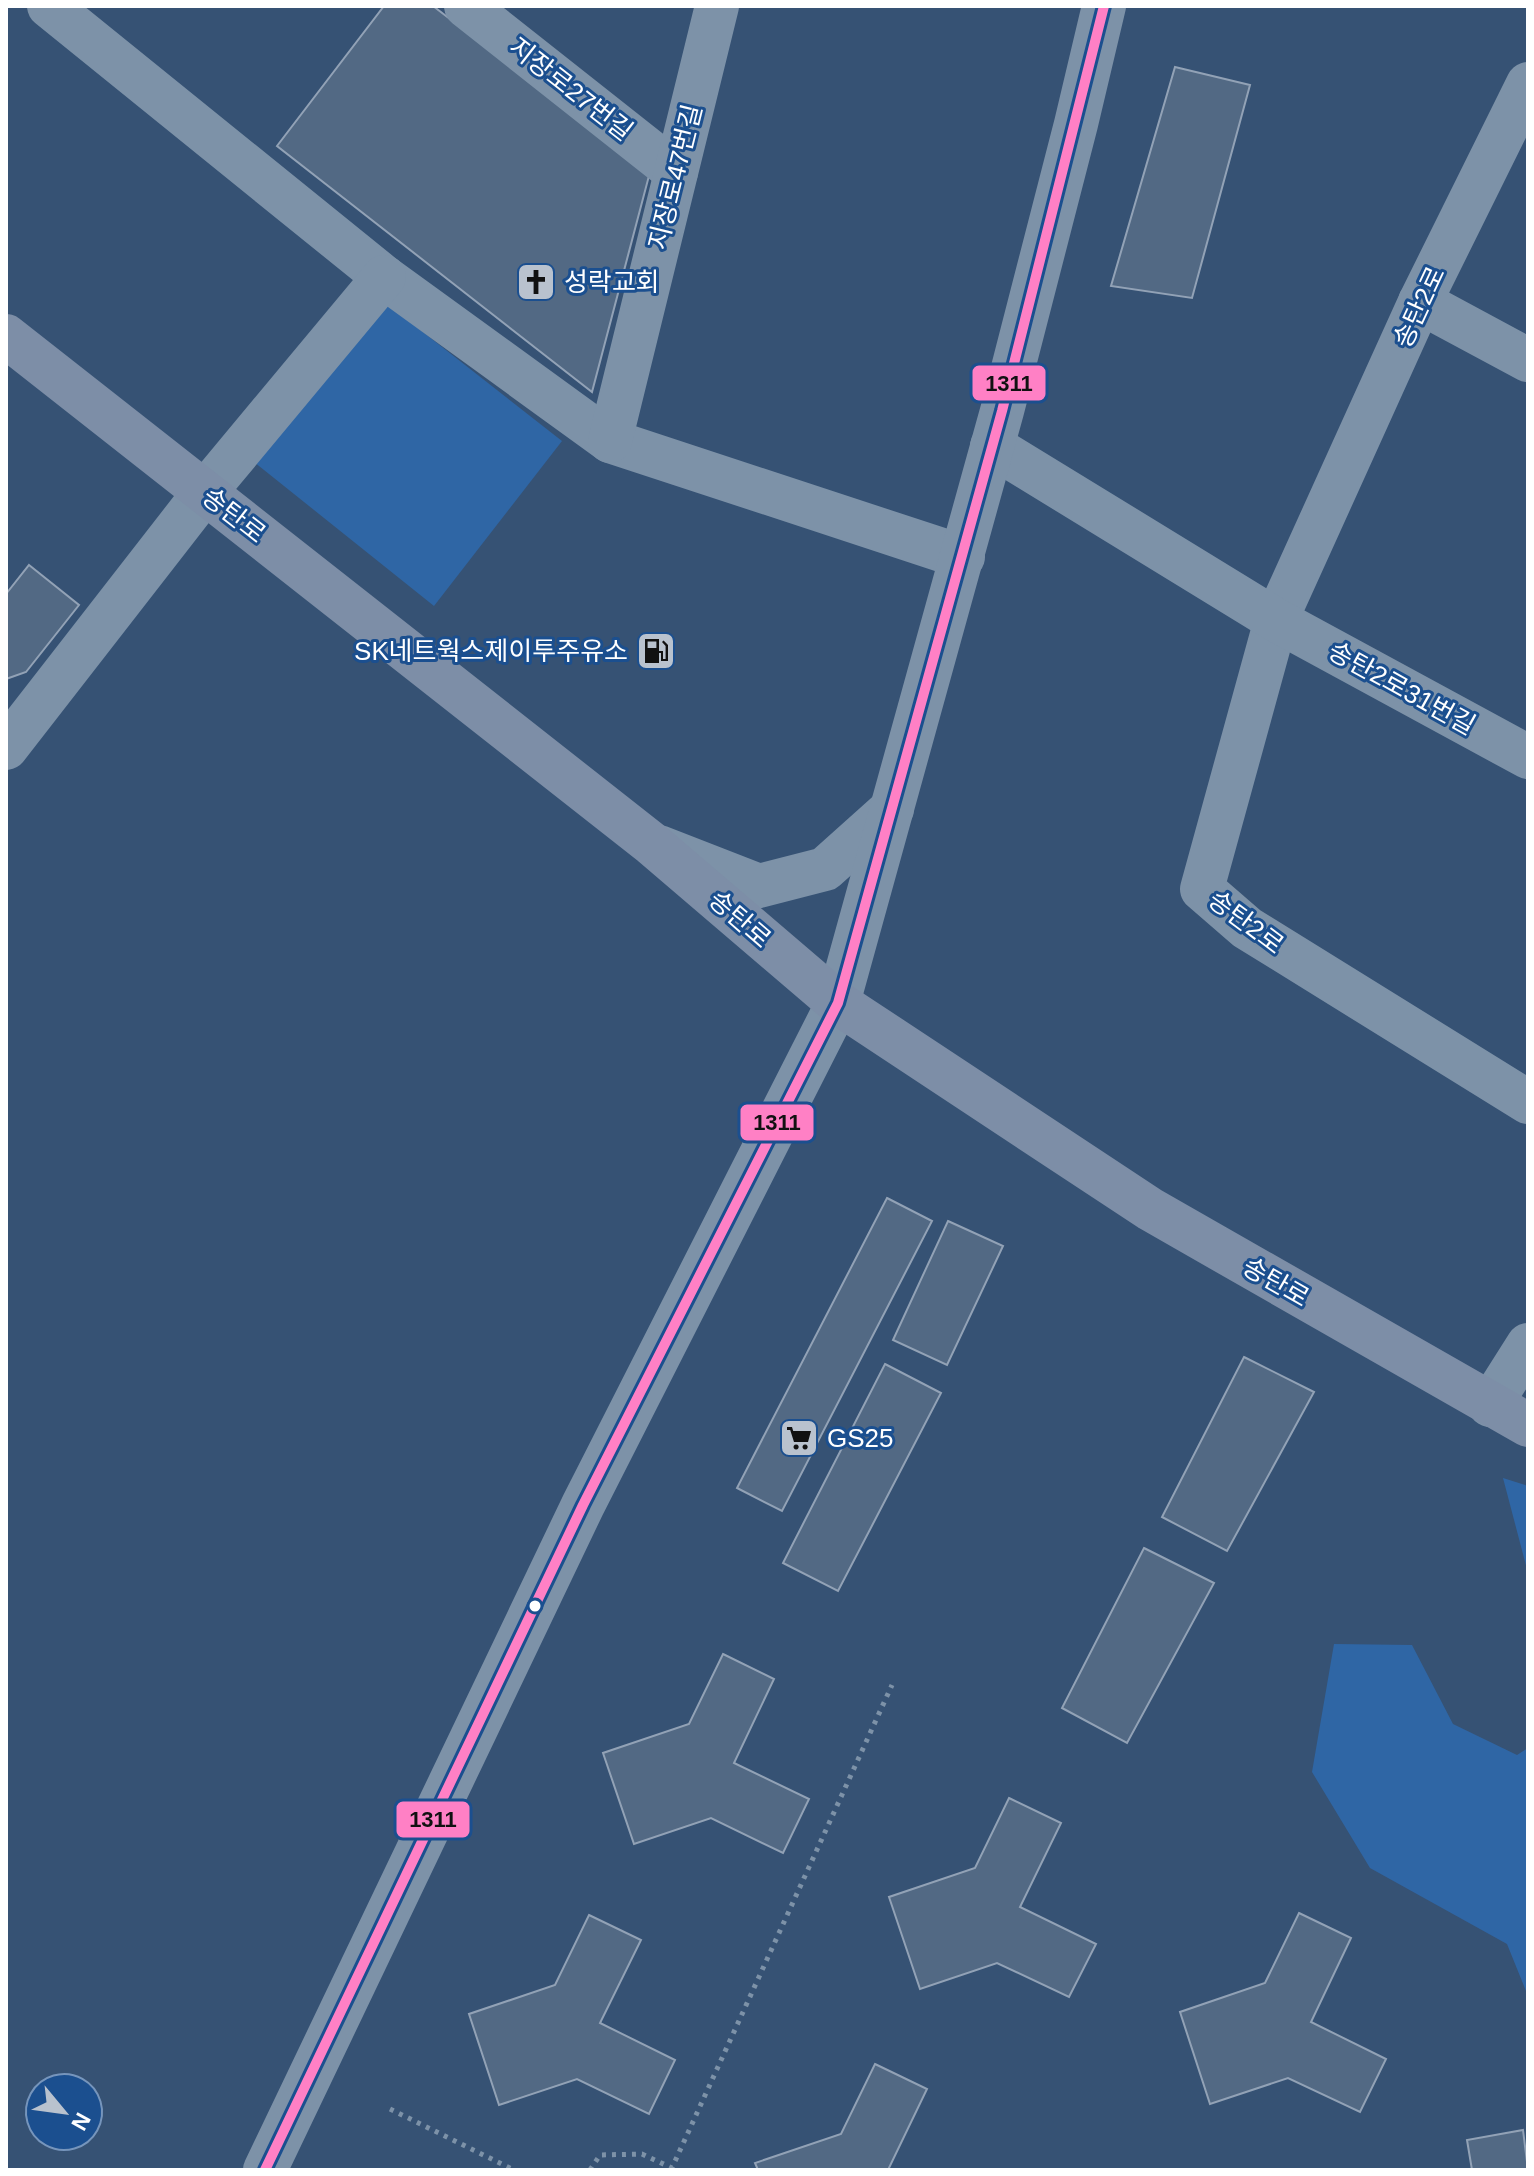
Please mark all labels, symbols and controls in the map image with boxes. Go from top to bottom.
street label: 지장로27번길 [503,31,639,147]
street label: 지장로47번길 [642,101,708,253]
church icon: 성락교회 [515,261,557,303]
street label: 송탄2로 [1387,262,1451,352]
place label: 성락교회 [564,267,660,297]
line badge: 1311 [971,364,1047,402]
text: 1311 [985,371,1033,396]
street label: 송탄로 [196,481,272,549]
fuel station icon: SK네트웍스제이투주유소 [635,630,677,672]
street label: 송탄2로31번길 [1323,635,1481,741]
place label: SK네트웍스제이투주유소 [354,636,628,666]
street label: 송탄로 [703,884,777,954]
street label: 송탄2로 [1203,884,1289,960]
line badge: 1311 [739,1103,815,1142]
text: 1311 [753,1110,801,1135]
street label: 송탄로 [1237,1251,1315,1313]
supermarket icon: GS25 [778,1417,820,1459]
place label: GS25 [827,1423,894,1453]
unlabelled marker [527,1598,543,1614]
line badge: 1311 [395,1800,471,1839]
text: 1311 [409,1807,457,1832]
north arrow [24,2072,104,2152]
text: N [66,2108,96,2134]

